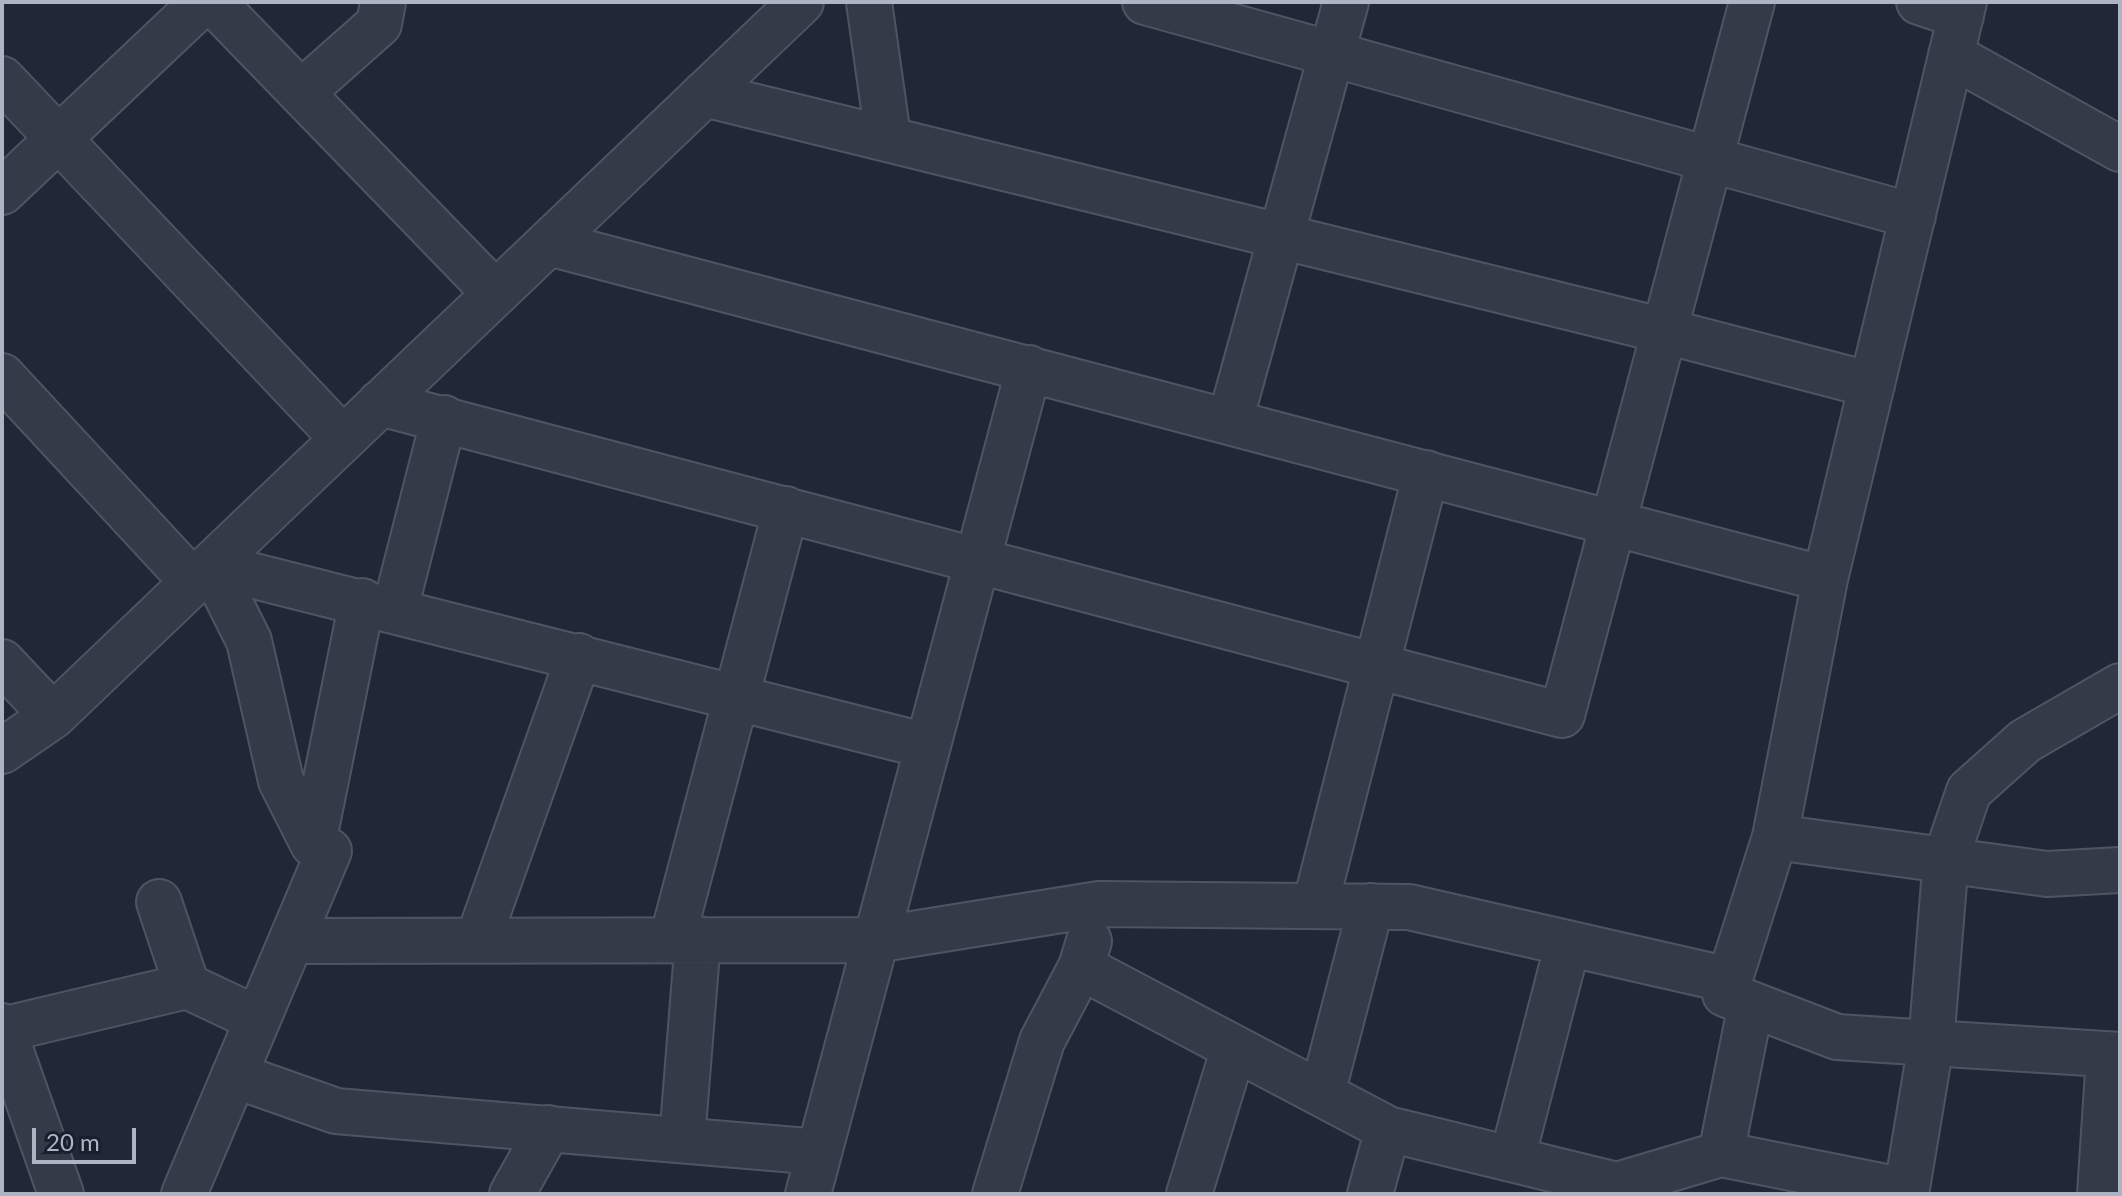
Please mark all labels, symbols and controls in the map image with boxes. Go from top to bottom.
scale bar [36,1112,140,1162]
text: 20 m [46,1127,100,1156]

